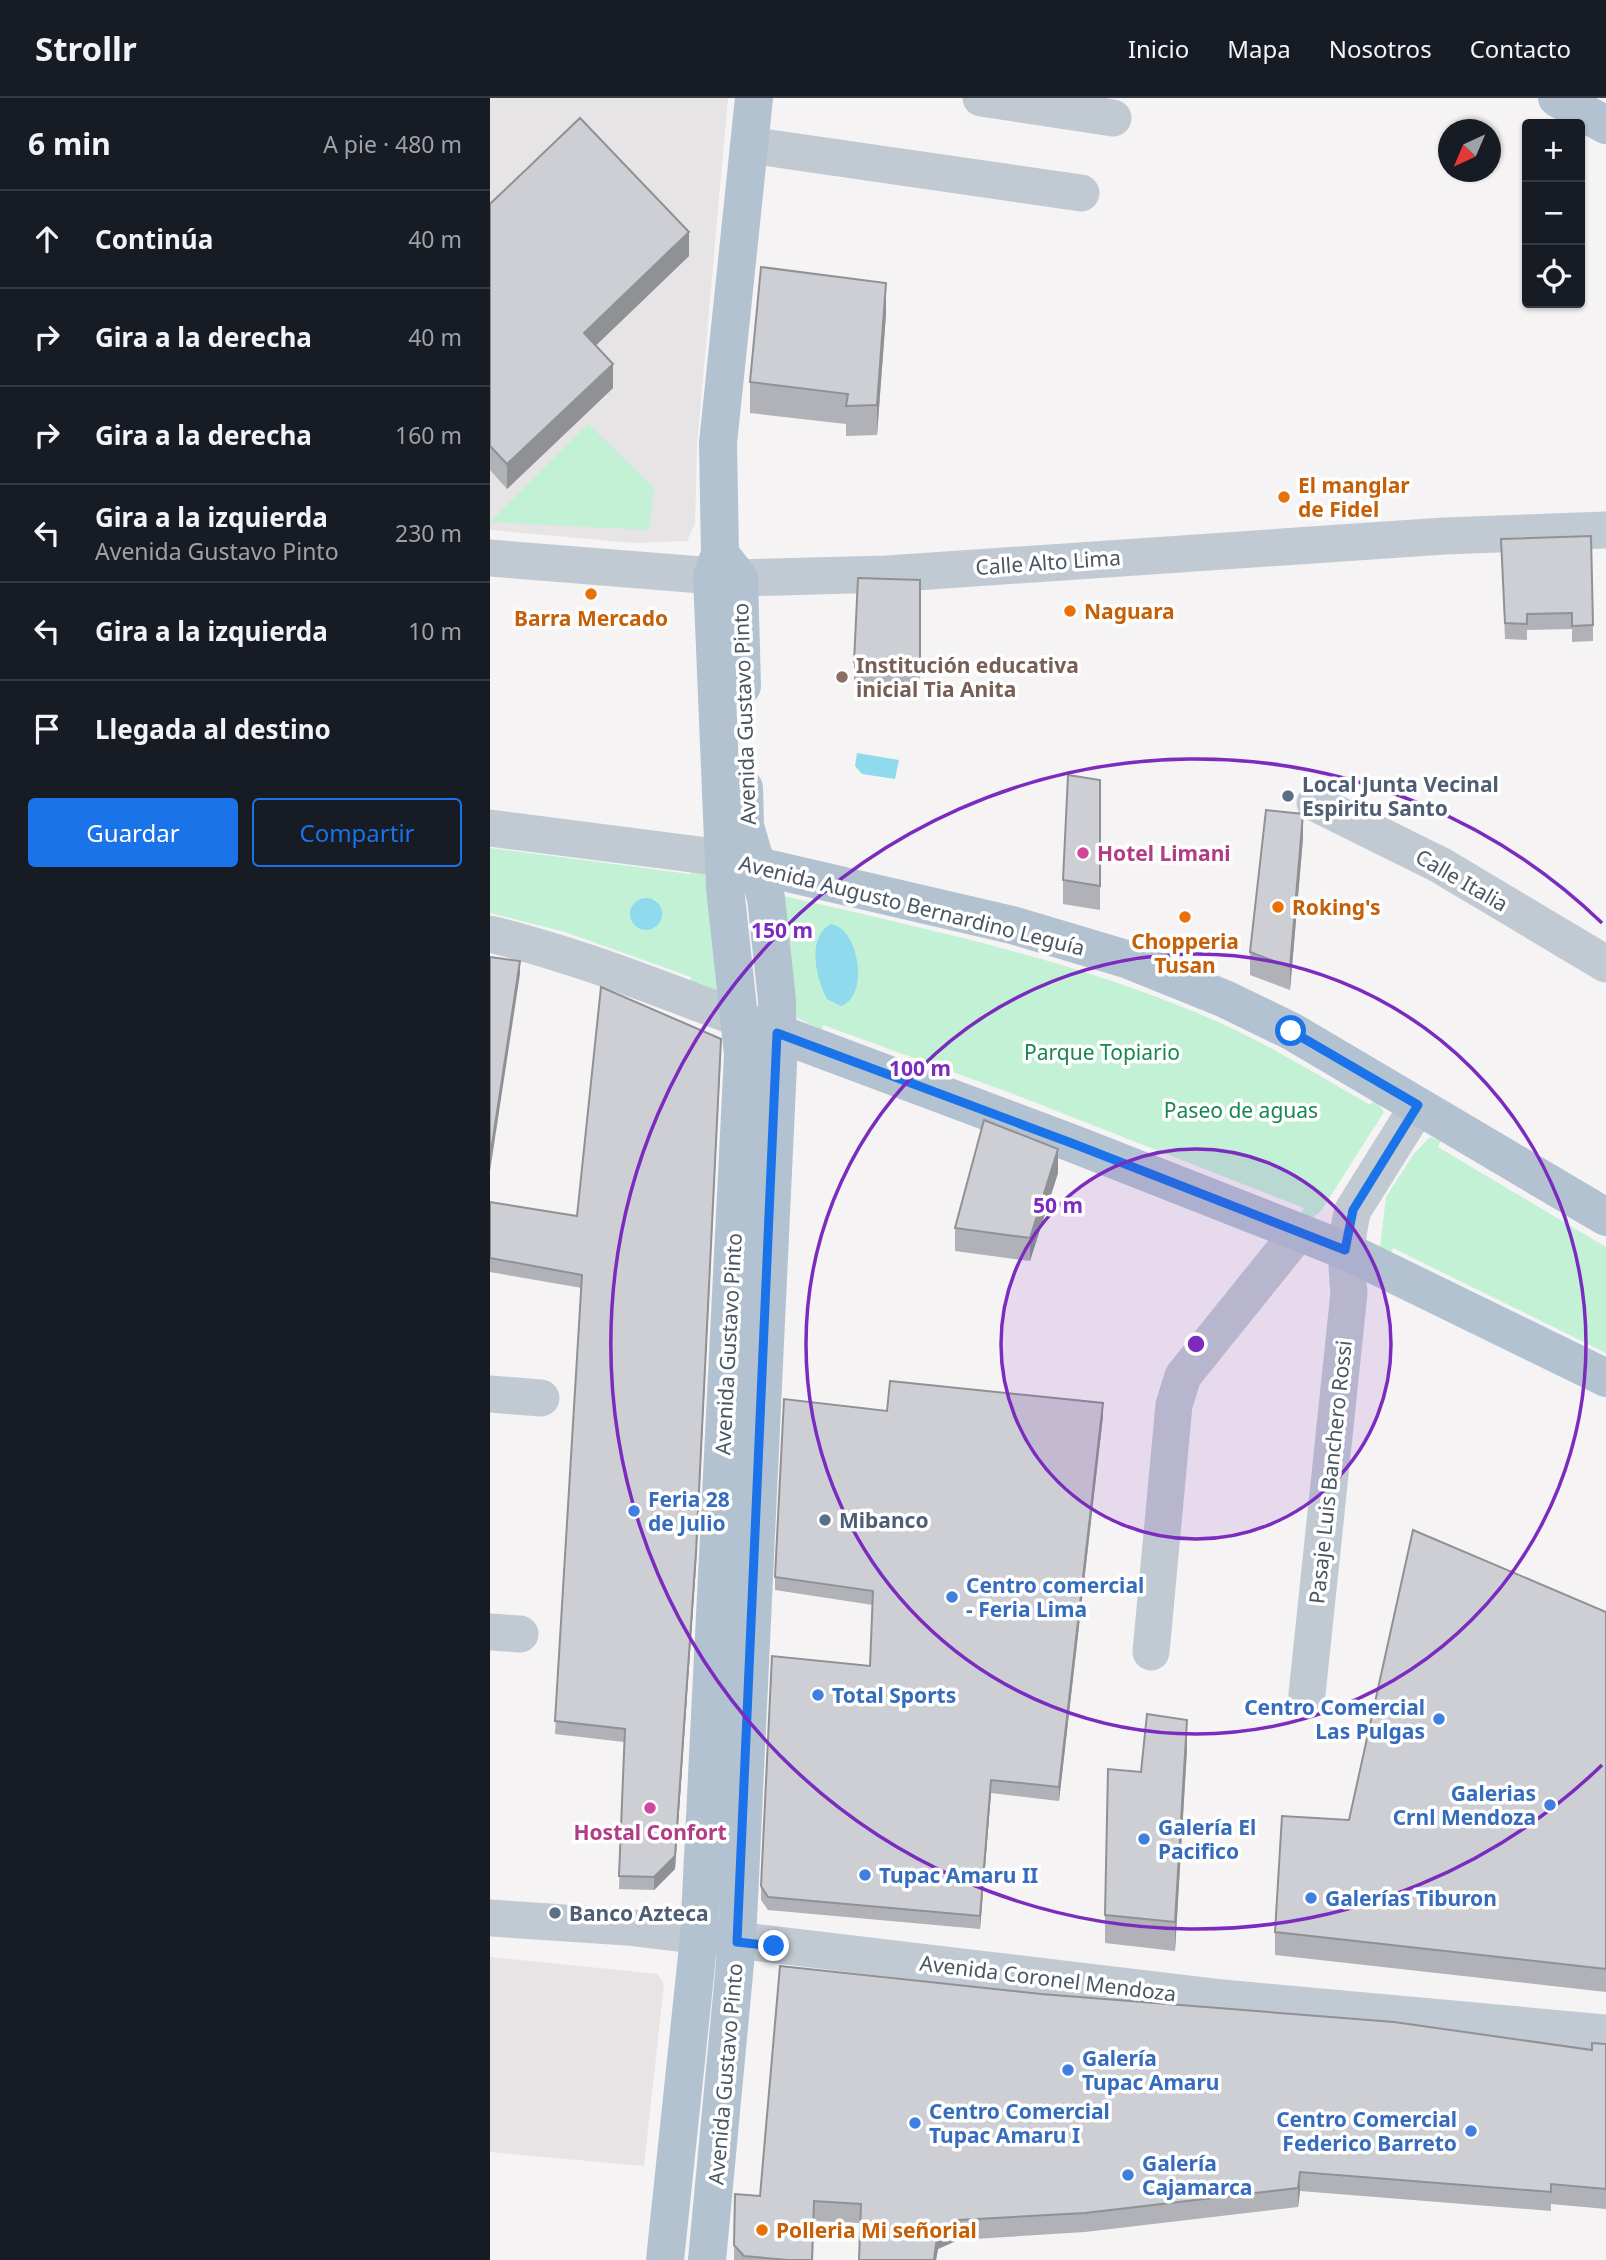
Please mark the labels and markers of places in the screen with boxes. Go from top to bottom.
place label: El manglar de Fidel [1298,471,1410,523]
marker: El manglar de Fidel [1276,489,1292,505]
marker: Barra Mercado [583,586,599,602]
place label: Naguara [1084,597,1175,625]
marker: Naguara [1062,603,1078,619]
place label: Barra Mercado [514,604,668,632]
place label: Institución educativa inicial Tia Anita [856,651,1079,703]
marker: Institución educativa inicial Tia Anita [834,669,850,685]
place label: Local Junta Vecinal Espiritu Santo [1302,770,1499,822]
marker: Local Junta Vecinal Espiritu Santo [1280,788,1296,804]
place label: Hotel Limani [1097,839,1231,867]
marker: Hotel Limani [1075,845,1091,861]
place label: Roking's [1292,893,1381,921]
marker: Roking's [1270,899,1286,915]
marker: Chopperia Tusan [1177,909,1193,925]
place label: Chopperia Tusan [1131,927,1239,979]
centre of rings [1184,1332,1208,1356]
place label: Feria 28 de Julio [648,1485,730,1537]
marker: Feria 28 de Julio [626,1503,642,1519]
place label: Mibanco [839,1506,929,1534]
marker: Mibanco [817,1512,833,1528]
place label: Centro comercial - Feria Lima [966,1571,1144,1623]
marker: Centro comercial - Feria Lima [944,1589,960,1605]
place label: Total Sports [832,1681,956,1709]
marker: Total Sports [810,1687,826,1703]
place label: Centro Comercial Las Pulgas [1244,1693,1425,1745]
marker: Centro Comercial Las Pulgas [1431,1711,1447,1727]
place label: Galerias Crnl Mendoza [1393,1779,1536,1831]
marker: Galerias Crnl Mendoza [1542,1797,1558,1813]
marker: Hostal Confort [642,1800,658,1816]
place label: Galería El Pacifico [1158,1813,1256,1865]
place label: Hostal Confort [573,1818,727,1846]
marker: Galería El Pacifico [1136,1831,1152,1847]
place label: Tupac Amaru II [879,1861,1038,1889]
marker: Tupac Amaru II [857,1867,873,1883]
place label: Galerías Tiburon [1325,1884,1497,1912]
marker: Galerías Tiburon [1303,1890,1319,1906]
place label: Banco Azteca [569,1899,709,1927]
marker: Banco Azteca [547,1905,563,1921]
place label: Galería Tupac Amaru [1082,2044,1220,2096]
marker: Galería Tupac Amaru [1060,2062,1076,2078]
place label: Centro Comercial Tupac Amaru I [929,2097,1110,2149]
place label: Centro Comercial Federico Barreto [1276,2105,1457,2157]
marker: Centro Comercial Tupac Amaru I [907,2115,923,2131]
marker: Centro Comercial Federico Barreto [1463,2123,1479,2139]
place label: Galería Cajamarca [1142,2149,1252,2201]
marker: Galería Cajamarca [1120,2167,1136,2183]
place label: Polleria Mi señorial [776,2216,977,2244]
marker: Polleria Mi señorial [754,2222,770,2238]

